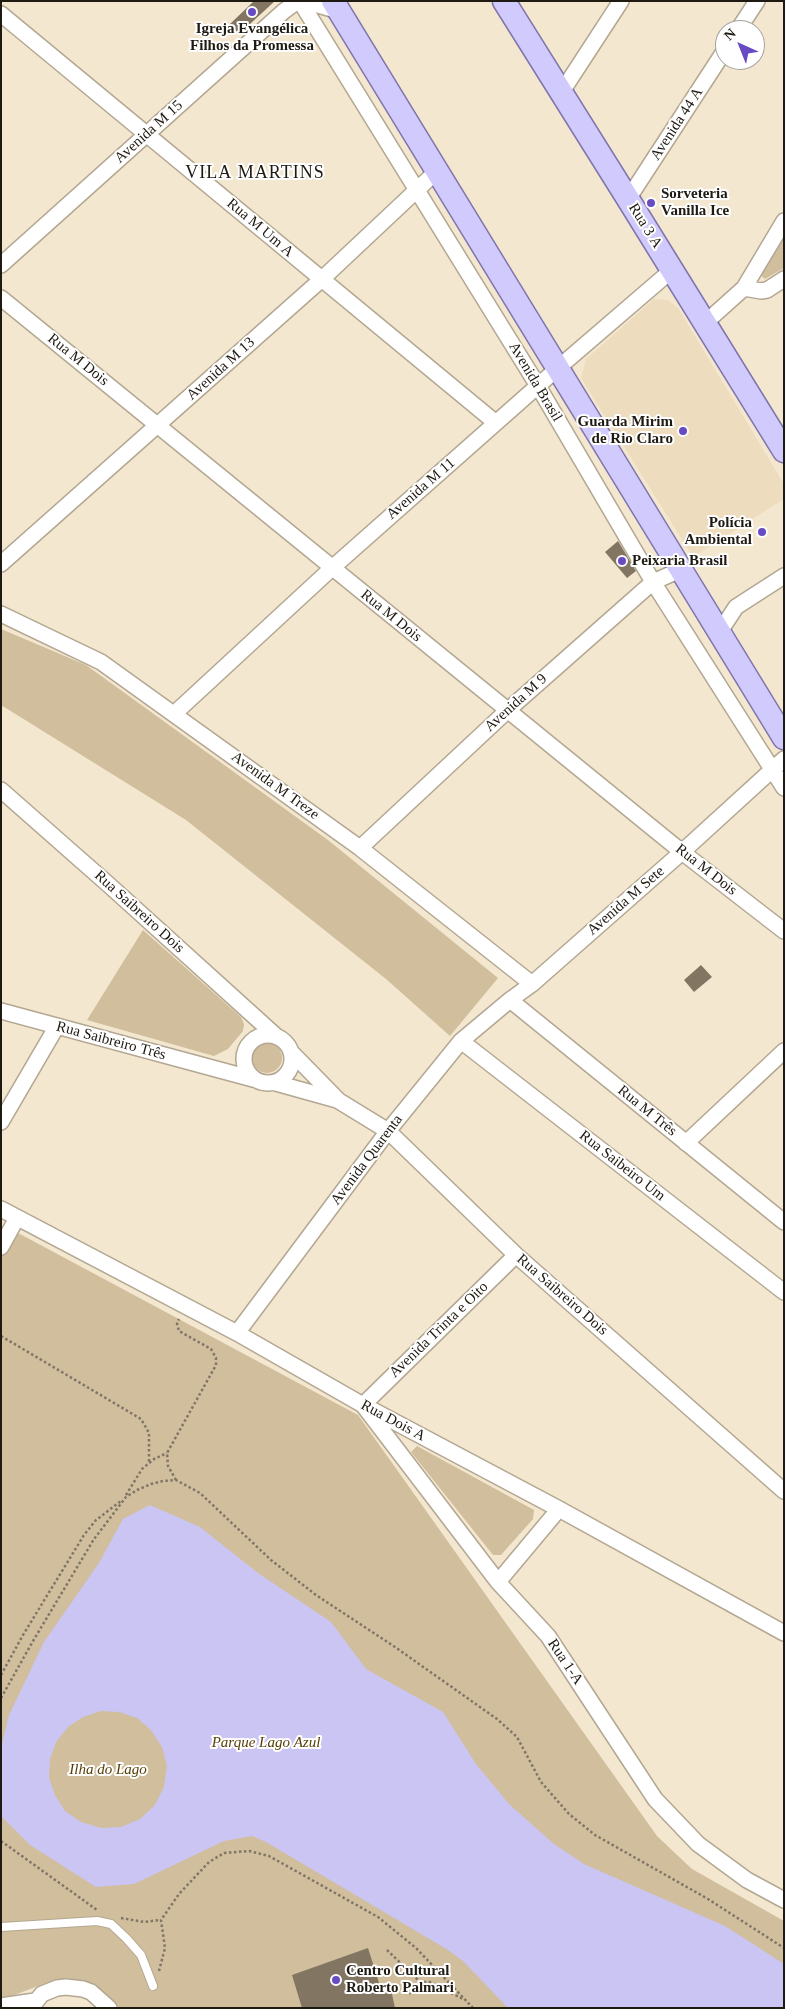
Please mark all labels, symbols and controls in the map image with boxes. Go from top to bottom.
marker: Igreja Evangélica Filhos da Promessa [246,6,258,18]
place label: Igreja Evangélica Filhos da Promessa [190,20,314,55]
north arrow [715,20,765,70]
text: N [721,26,739,43]
street label: Avenida 44 A [647,84,707,164]
street label: Avenida M 15 [111,97,187,167]
district label: VILA MARTINS [184,162,326,184]
place label: Sorveteria Vanilla Ice [661,185,729,220]
street label: Rua M Um A [223,195,297,261]
marker: Sorveteria Vanilla Ice [645,197,657,209]
street label: Rua 3 A [624,200,666,252]
street label: Rua M Dois [44,330,112,390]
street label: Avenida M 13 [183,334,259,404]
street label: Avenida Brasil [504,339,566,425]
place label: Guarda Mirim de Rio Claro [578,413,673,448]
marker: Guarda Mirim de Rio Claro [677,425,689,437]
street label: Avenida M 11 [383,454,459,524]
place label: Polícia Ambiental [684,514,752,549]
marker: Polícia Ambiental [756,526,768,538]
place label: Peixaria Brasil [632,552,727,570]
marker: Peixaria Brasil [616,555,628,567]
street label: Rua M Dois [357,586,425,646]
street label: Avenida M 9 [481,670,551,736]
street label: Avenida M Treze [228,748,322,824]
street label: Rua M Dois [672,840,740,900]
street label: Avenida M Sete [584,863,668,939]
street label: Rua Saibreiro Dois [90,867,188,957]
street label: Rua Saibreiro Três [54,1018,168,1064]
street label: Rua M Três [614,1082,680,1140]
street label: Avenida Quarenta [327,1111,407,1209]
street label: Rua Saibeiro Um [575,1127,669,1205]
street label: Rua Saibreiro Dois [513,1250,611,1340]
street label: Avenida Trinta e Oito [386,1278,492,1382]
street label: Rua Dois A [358,1396,428,1446]
street label: Rua 1-A [543,1636,587,1688]
park label: Parque Lago Azul [212,1734,320,1752]
park label: Ilha do Lago [69,1761,147,1779]
place label: Centro Cultural Roberto Palmari [346,1962,454,1997]
marker: Centro Cultural Roberto Palmari [330,1974,342,1986]

